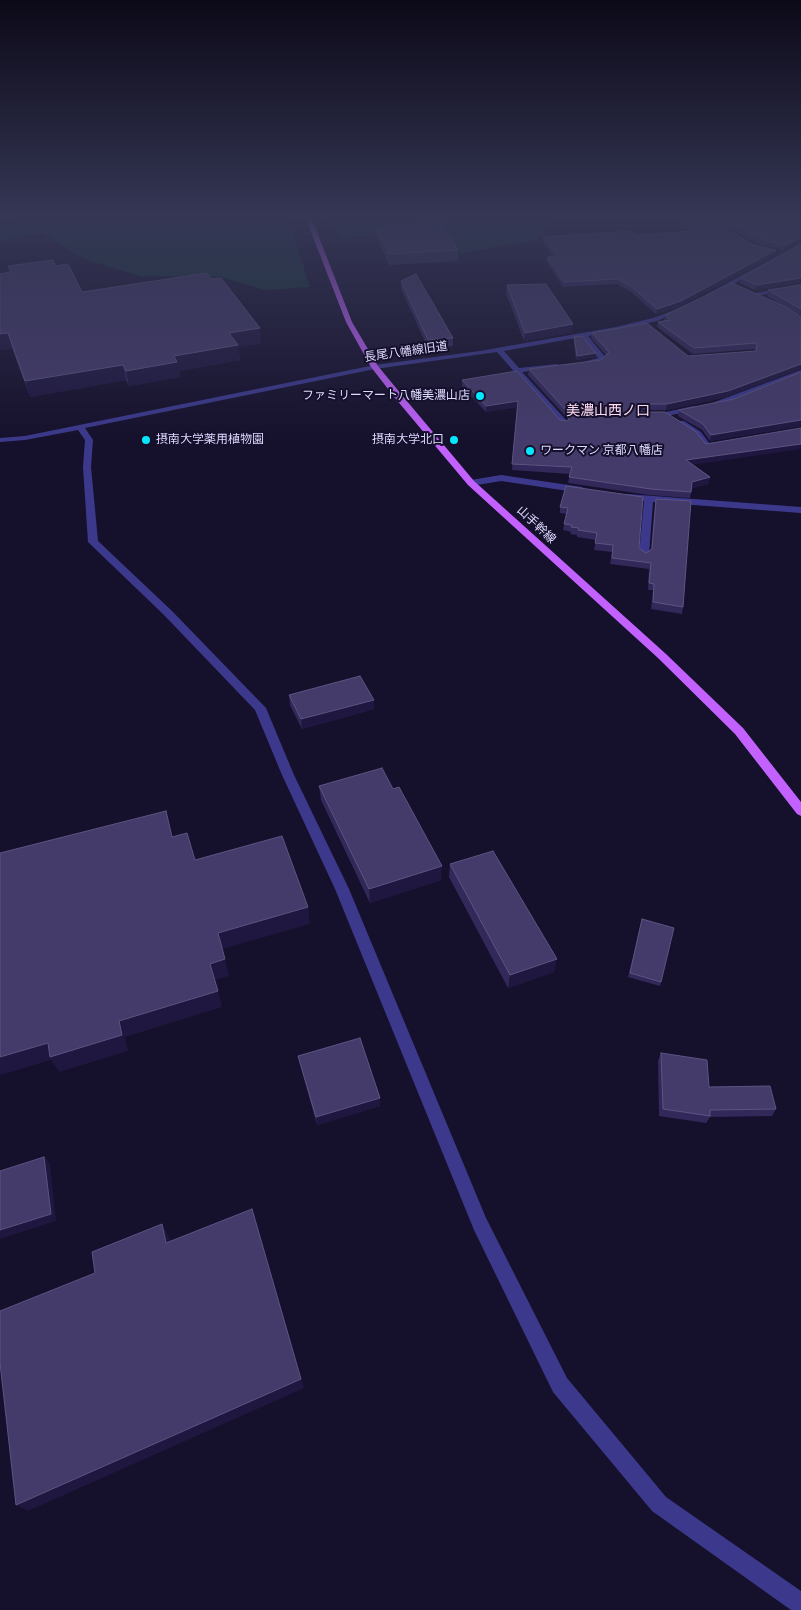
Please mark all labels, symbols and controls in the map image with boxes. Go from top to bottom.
street label: 長尾八幡線旧道 [363,339,449,365]
place label: ファミリーマート八幡美濃山店 [302,389,470,403]
marker: ファミリーマート八幡美濃山店 [474,390,486,402]
district label: 美濃山西ノ口 [566,403,650,419]
place label: 摂南大学薬用植物園 [156,433,264,447]
place label: 摂南大学北口 [372,433,444,447]
marker: 摂南大学薬用植物園 [140,434,152,446]
marker: 摂南大学北口 [448,434,460,446]
place label: ワークマン 京都八幡店 [540,444,663,458]
marker: ワークマン 京都八幡店 [524,445,536,457]
street label: 山手幹線 [514,503,558,547]

